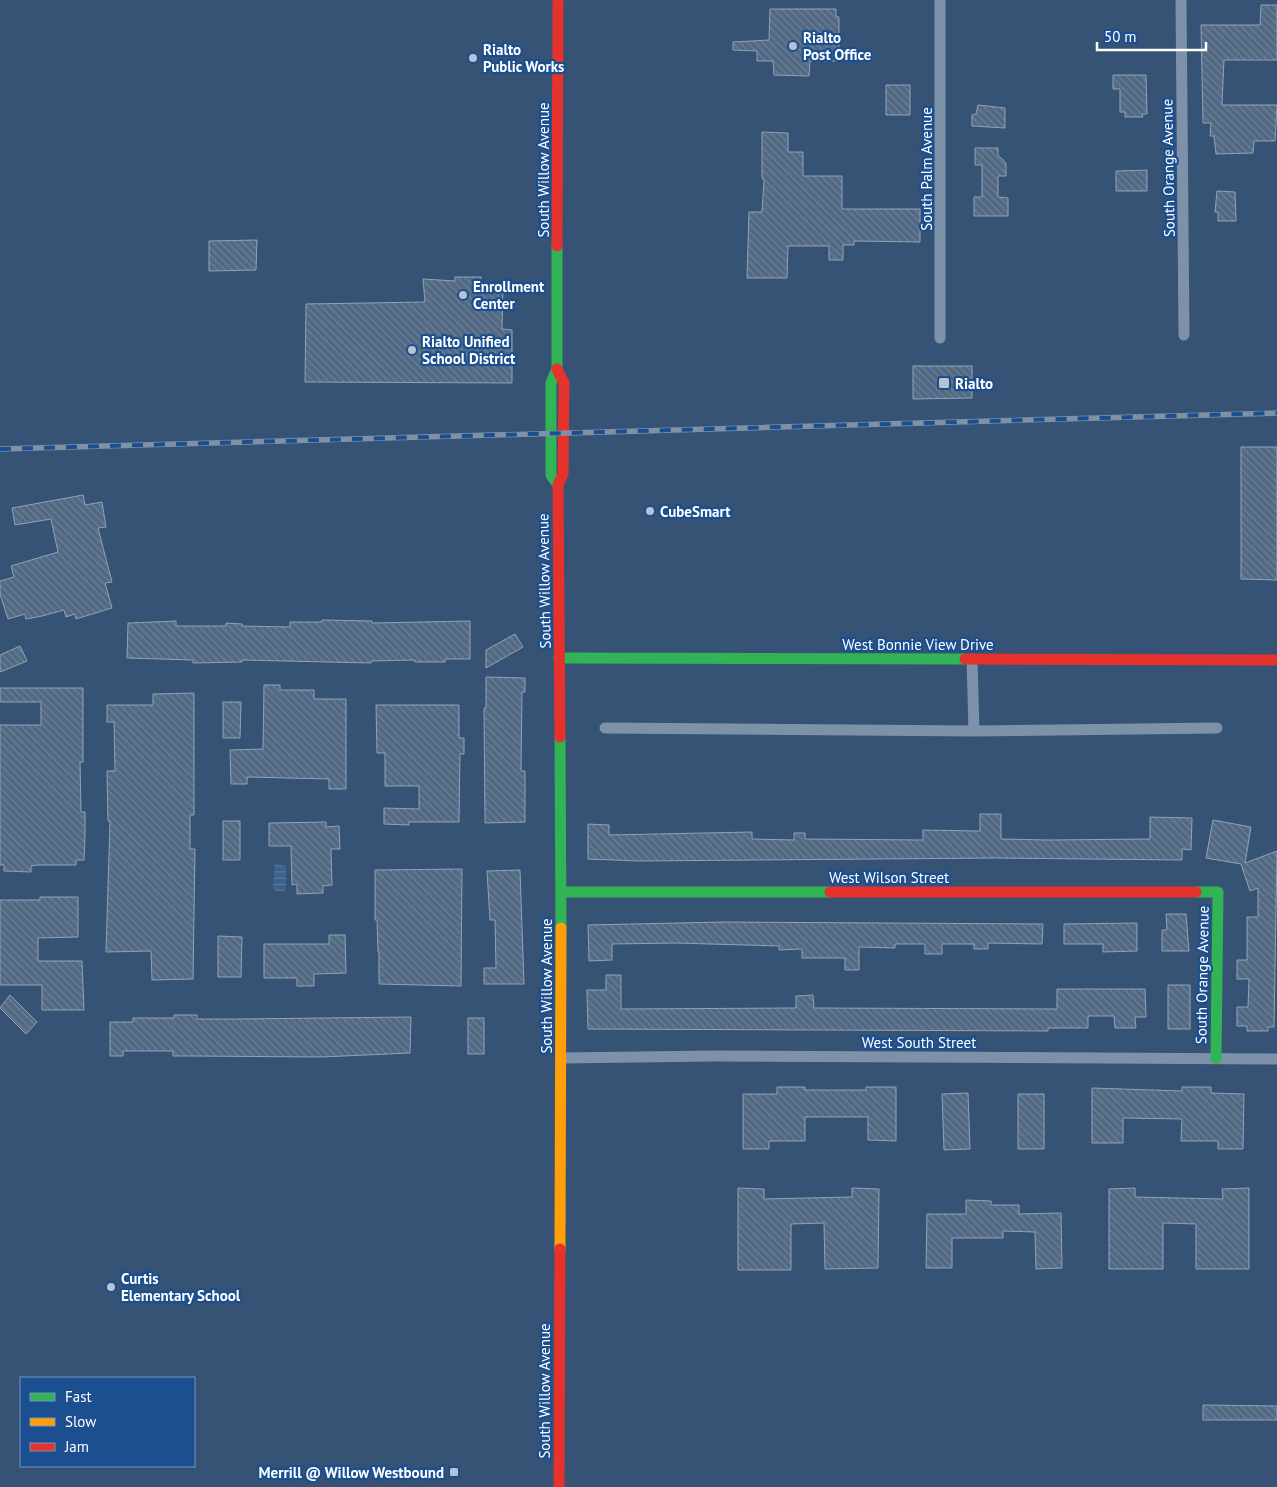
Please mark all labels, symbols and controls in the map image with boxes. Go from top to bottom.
scale bar [1097,20,1206,52]
text: 50 m [1104,27,1137,46]
place label: Rialto Post Office [803,28,872,64]
place label: Rialto Public Works [483,40,564,76]
marker: Rialto Post Office [787,40,799,52]
marker: Rialto Public Works [467,52,479,64]
street label: South Orange Avenue [1157,99,1179,237]
street label: South Willow Avenue [534,102,553,238]
street label: South Palm Avenue [917,107,936,231]
place label: Enrollment Center [473,277,545,313]
marker: Enrollment Center [457,289,469,301]
place label: Rialto Unified School District [422,332,516,368]
marker: Rialto Unified School District [406,344,418,356]
place label: Rialto [955,374,993,393]
marker: Rialto [937,376,951,390]
place label: CubeSmart [660,502,731,521]
marker: CubeSmart [644,505,656,517]
street label: South Willow Avenue [533,513,555,649]
street label: West Bonnie View Drive [842,635,994,654]
street label: West Wilson Street [829,868,949,887]
street label: South Orange Avenue [1191,906,1213,1044]
street label: South Willow Avenue [537,918,556,1054]
street label: West South Street [862,1033,976,1052]
place label: Curtis Elementary School [121,1269,241,1305]
marker: Curtis Elementary School [105,1281,117,1293]
street label: South Willow Avenue [535,1323,554,1459]
legend [20,1377,195,1467]
text: Fast [65,1387,92,1406]
text: Slow [65,1412,96,1431]
text: Jam [64,1437,89,1456]
place label: Merrill @ Willow Westbound [259,1463,444,1482]
marker: Merrill @ Willow Westbound [448,1466,460,1478]

